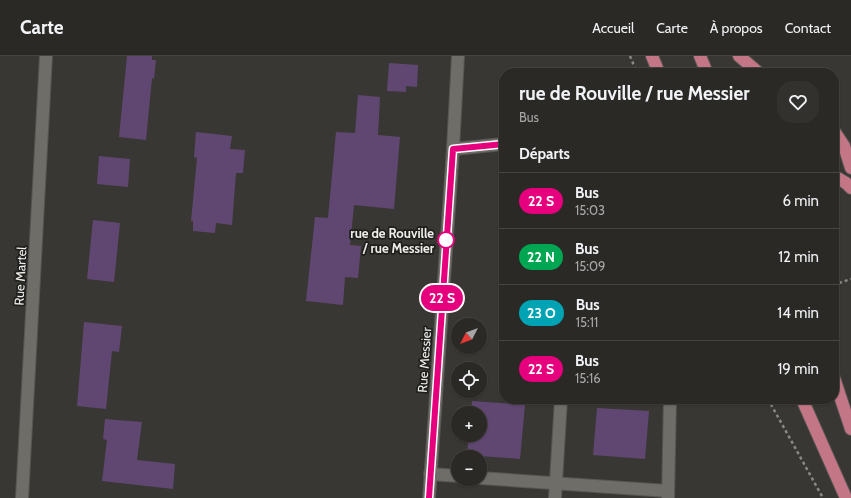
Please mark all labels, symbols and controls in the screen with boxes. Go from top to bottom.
text: Carte [20,16,64,39]
text: Accueil [592,19,634,37]
text: Carte [656,19,688,37]
text: À propos [710,19,763,37]
text: Contact [785,19,831,37]
button: heart [777,81,819,123]
text: rue de Rouville / rue Messier [519,82,750,105]
text: Bus [519,109,539,125]
text: Départs [519,145,570,163]
text: Bus [575,184,599,202]
text: 22 S [528,192,554,210]
text: 6 min [782,192,819,210]
text: 15:03 [575,202,605,218]
place label: rue de Rouville / rue Messier [350,225,435,256]
marker: rue de Rouville / rue Messier [437,231,455,249]
text: Bus [575,240,599,258]
street label: Rue Martel [10,246,30,306]
text: 22 N [527,248,555,266]
text: 12 min [778,248,819,266]
text: 15:09 [575,258,605,274]
line badge: 22 S [414,285,470,311]
text: 22 S [429,289,455,307]
text: Bus [576,296,600,314]
text: 23 O [527,304,556,322]
text: 14 min [777,304,819,322]
text: 15:11 [576,314,598,330]
north arrow [451,318,487,354]
map controls [451,318,487,486]
street label: Rue Messier [414,326,434,393]
text: Bus [575,352,599,370]
text: 22 S [528,360,554,378]
text: 19 min [777,360,819,378]
button: locate [451,362,487,398]
text: 15:16 [575,370,601,386]
button: + [451,406,487,442]
button: − [451,450,487,486]

